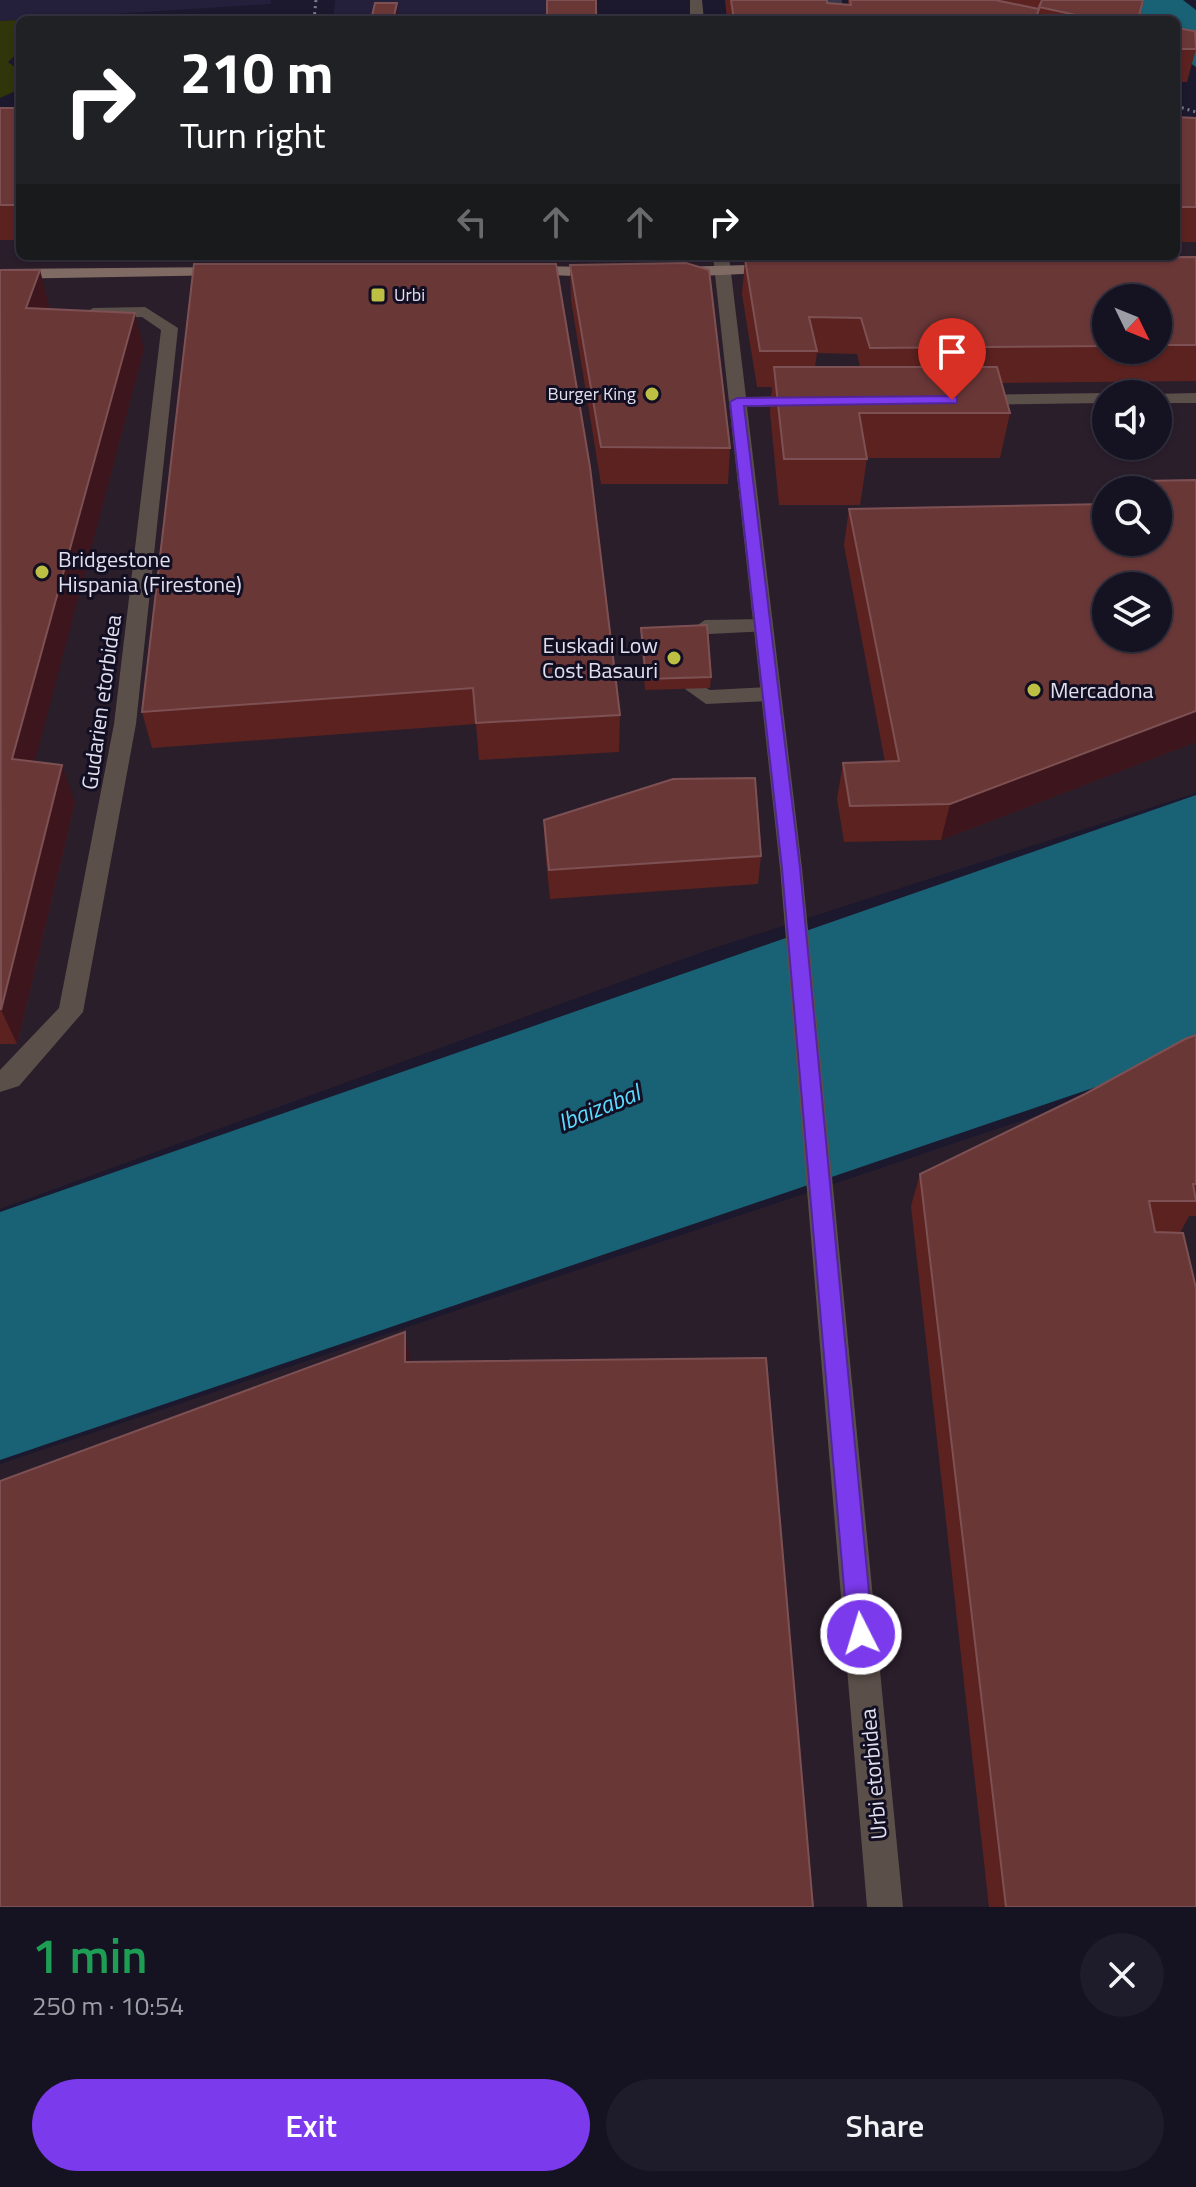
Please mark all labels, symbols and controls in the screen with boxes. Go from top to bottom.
text: 210 m [180,30,333,115]
icon: right [48,48,152,152]
text: Turn right [180,107,325,162]
icon: left [450,200,494,244]
icon: ahead [534,200,578,244]
icon: ahead [618,200,662,244]
icon: right [702,200,746,244]
place label: Urbi [394,281,425,308]
north arrow [1092,284,1172,364]
map controls [1092,284,1172,652]
marker: Urbi [369,286,387,304]
pin [918,318,986,400]
icon: arrive [930,330,974,374]
place label: Burger King [548,380,636,407]
button: sound [1092,380,1172,460]
marker: Burger King [643,385,661,403]
button: search [1092,476,1172,556]
place label: Bridgestone Hispania (Firestone) [58,542,242,601]
marker: Bridgestone Hispania (Firestone) [33,563,51,581]
button: layers [1092,572,1172,652]
street label: Gudarien etorbidea [72,612,130,792]
place label: Euskadi Low Cost Basauri [542,628,658,687]
marker: Euskadi Low Cost Basauri [665,649,683,667]
place label: Mercadona [1050,673,1154,707]
marker: Mercadona [1025,681,1043,699]
water label: Ibaizabal [552,1073,648,1140]
position arrow [819,1592,903,1676]
street label: Urbi etorbidea [850,1707,896,1841]
text: 1 min [32,1919,147,1992]
button: close [1080,1933,1164,2017]
text: 250 m · 10:54 [32,1986,184,2025]
button: Exit [32,2079,590,2171]
button: Share [606,2079,1164,2171]

